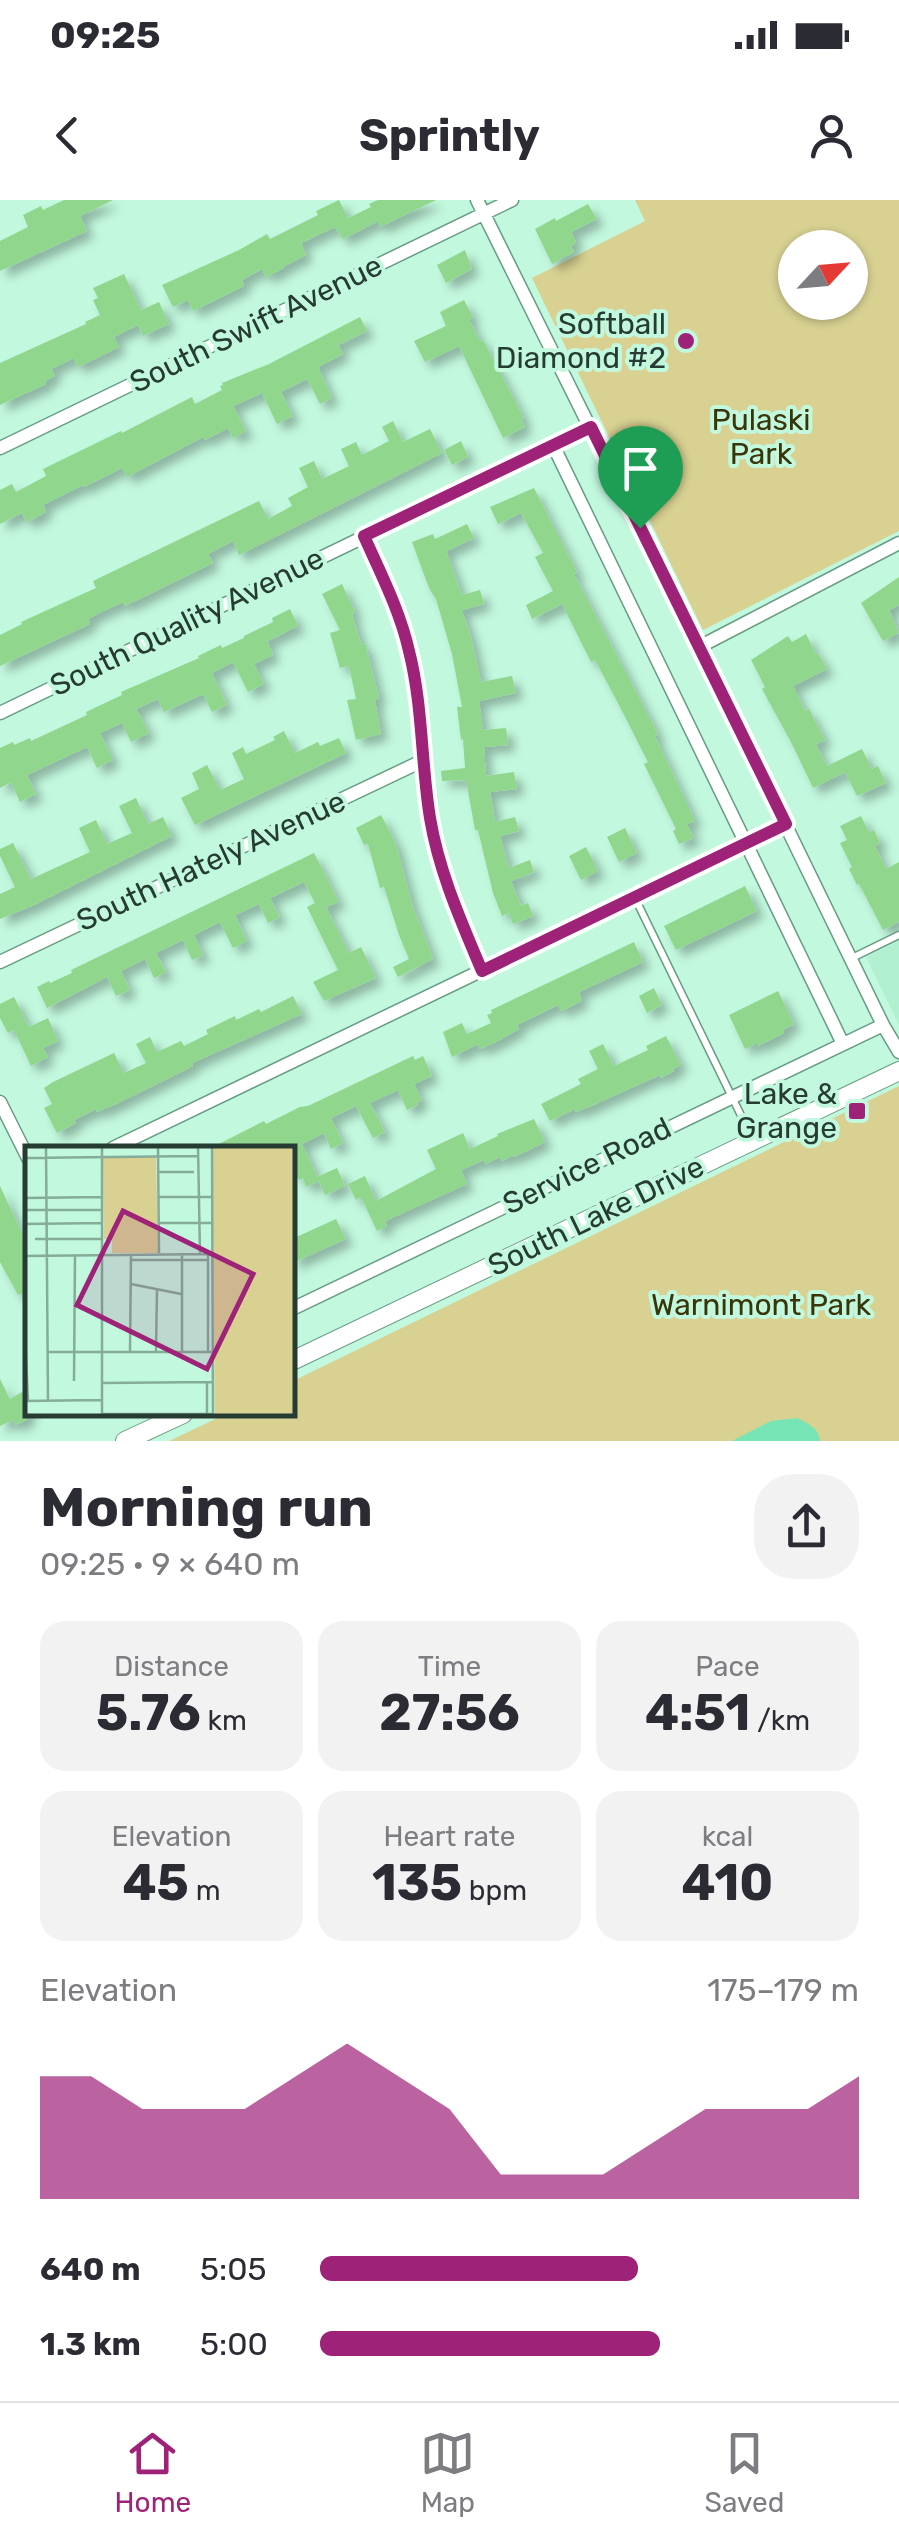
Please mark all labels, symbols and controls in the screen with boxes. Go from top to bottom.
text: 09:25 [50,12,161,58]
icon: back [40,108,95,163]
icon: person [804,108,859,163]
text: Sprintly [359,109,540,162]
north arrow [778,230,868,320]
map controls [778,230,868,320]
street label: South Swift Avenue [124,247,388,401]
place label: Softball Diamond #2 [496,306,666,376]
marker: Softball Diamond #2 [675,330,697,352]
park label: Pulaski Park [711,402,811,472]
pin [598,426,683,529]
icon: arrive [613,441,668,496]
street label: South Quality Avenue [44,540,330,704]
street label: South Hately Avenue [71,783,351,939]
place label: Lake & Grange [736,1076,837,1146]
marker: Lake & Grange [846,1100,868,1122]
street label: Service Road [497,1110,677,1222]
inset map [25,1146,295,1416]
street label: South Lake Drive [482,1148,710,1284]
park label: Warnimont Park [651,1287,872,1323]
button: share [754,1474,859,1579]
text: Morning run [40,1475,373,1540]
text: 09:25 · 9 × 640 m [40,1545,300,1583]
text: Distance [114,1650,229,1683]
text: Time [418,1650,481,1683]
text: Pace [695,1650,760,1683]
text: 5.76 [96,1683,201,1743]
text: 27:56 [379,1683,520,1743]
text: 4:51 [645,1683,750,1743]
text: km [201,1704,247,1737]
text: /km [750,1704,810,1737]
text: Elevation [112,1820,231,1853]
text: Heart rate [384,1820,515,1853]
text: kcal [702,1820,753,1853]
text: 45 [122,1853,189,1913]
text: 135 [372,1853,462,1913]
text: 410 [682,1853,773,1913]
text: m [189,1874,221,1907]
text: bpm [462,1874,527,1907]
text: Elevation [40,1971,177,2009]
text: 175–179 m [707,1971,859,2009]
text: 640 m [40,2250,141,2288]
text: 5:05 [200,2250,267,2288]
text: 1.3 km [40,2325,141,2363]
text: 5:00 [200,2325,268,2363]
tab: Home [115,2426,191,2519]
tab: Map [420,2426,475,2519]
tab: Saved [704,2426,784,2519]

